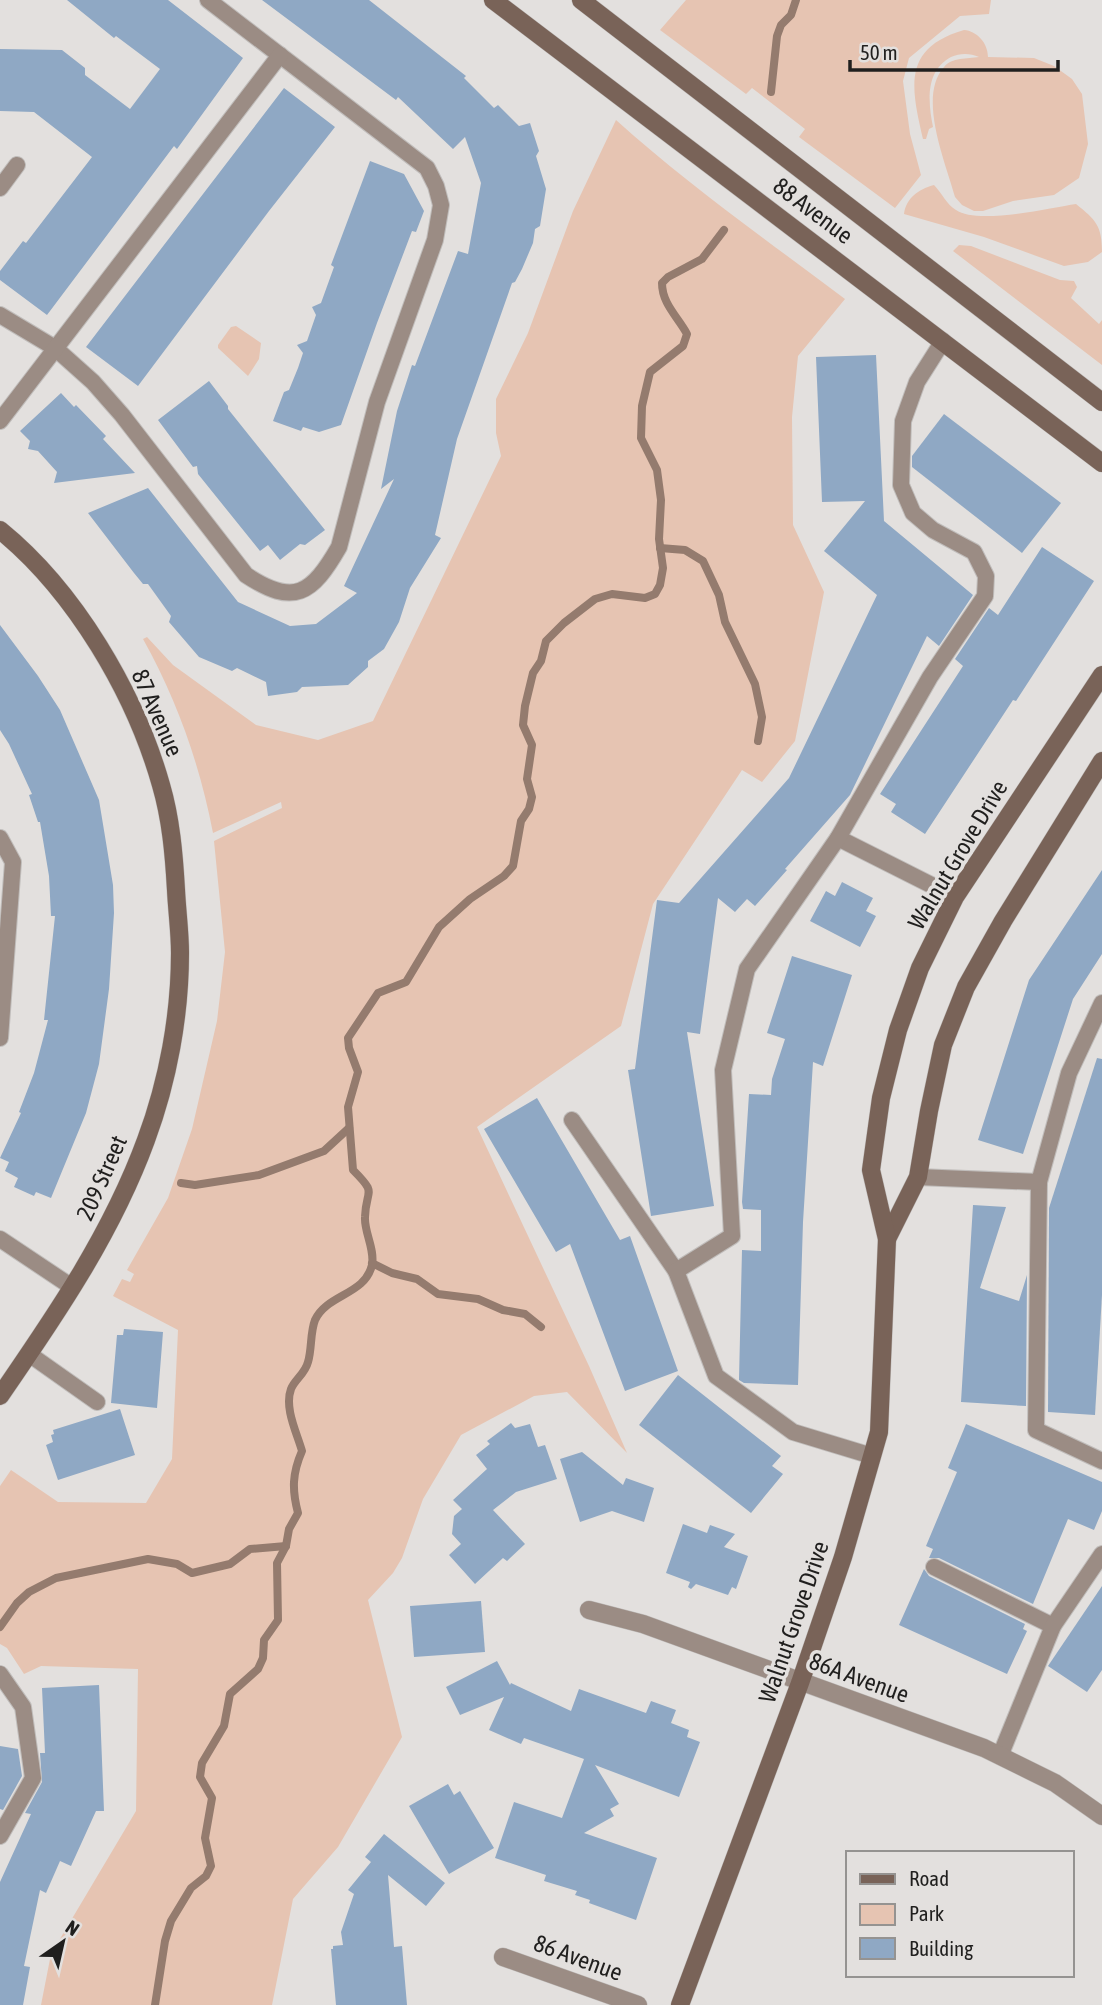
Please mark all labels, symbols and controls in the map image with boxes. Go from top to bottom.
scale bar [850,28,1058,72]
text: 50 m [860,40,898,64]
street label: 88 Avenue [768,172,858,249]
street label: 87 Avenue [126,665,189,760]
street label: Walnut Grove Drive [903,775,1013,934]
street label: 209 Street [71,1131,132,1224]
street label: Walnut Grove Drive [753,1538,834,1706]
street label: 86A Avenue [806,1647,913,1708]
legend [846,1851,1074,1977]
text: Road [909,1866,949,1890]
text: Park [909,1901,944,1925]
north arrow [28,1907,98,1977]
text: N [62,1916,83,1940]
street label: 86 Avenue [530,1929,626,1986]
text: Building [909,1936,973,1960]

